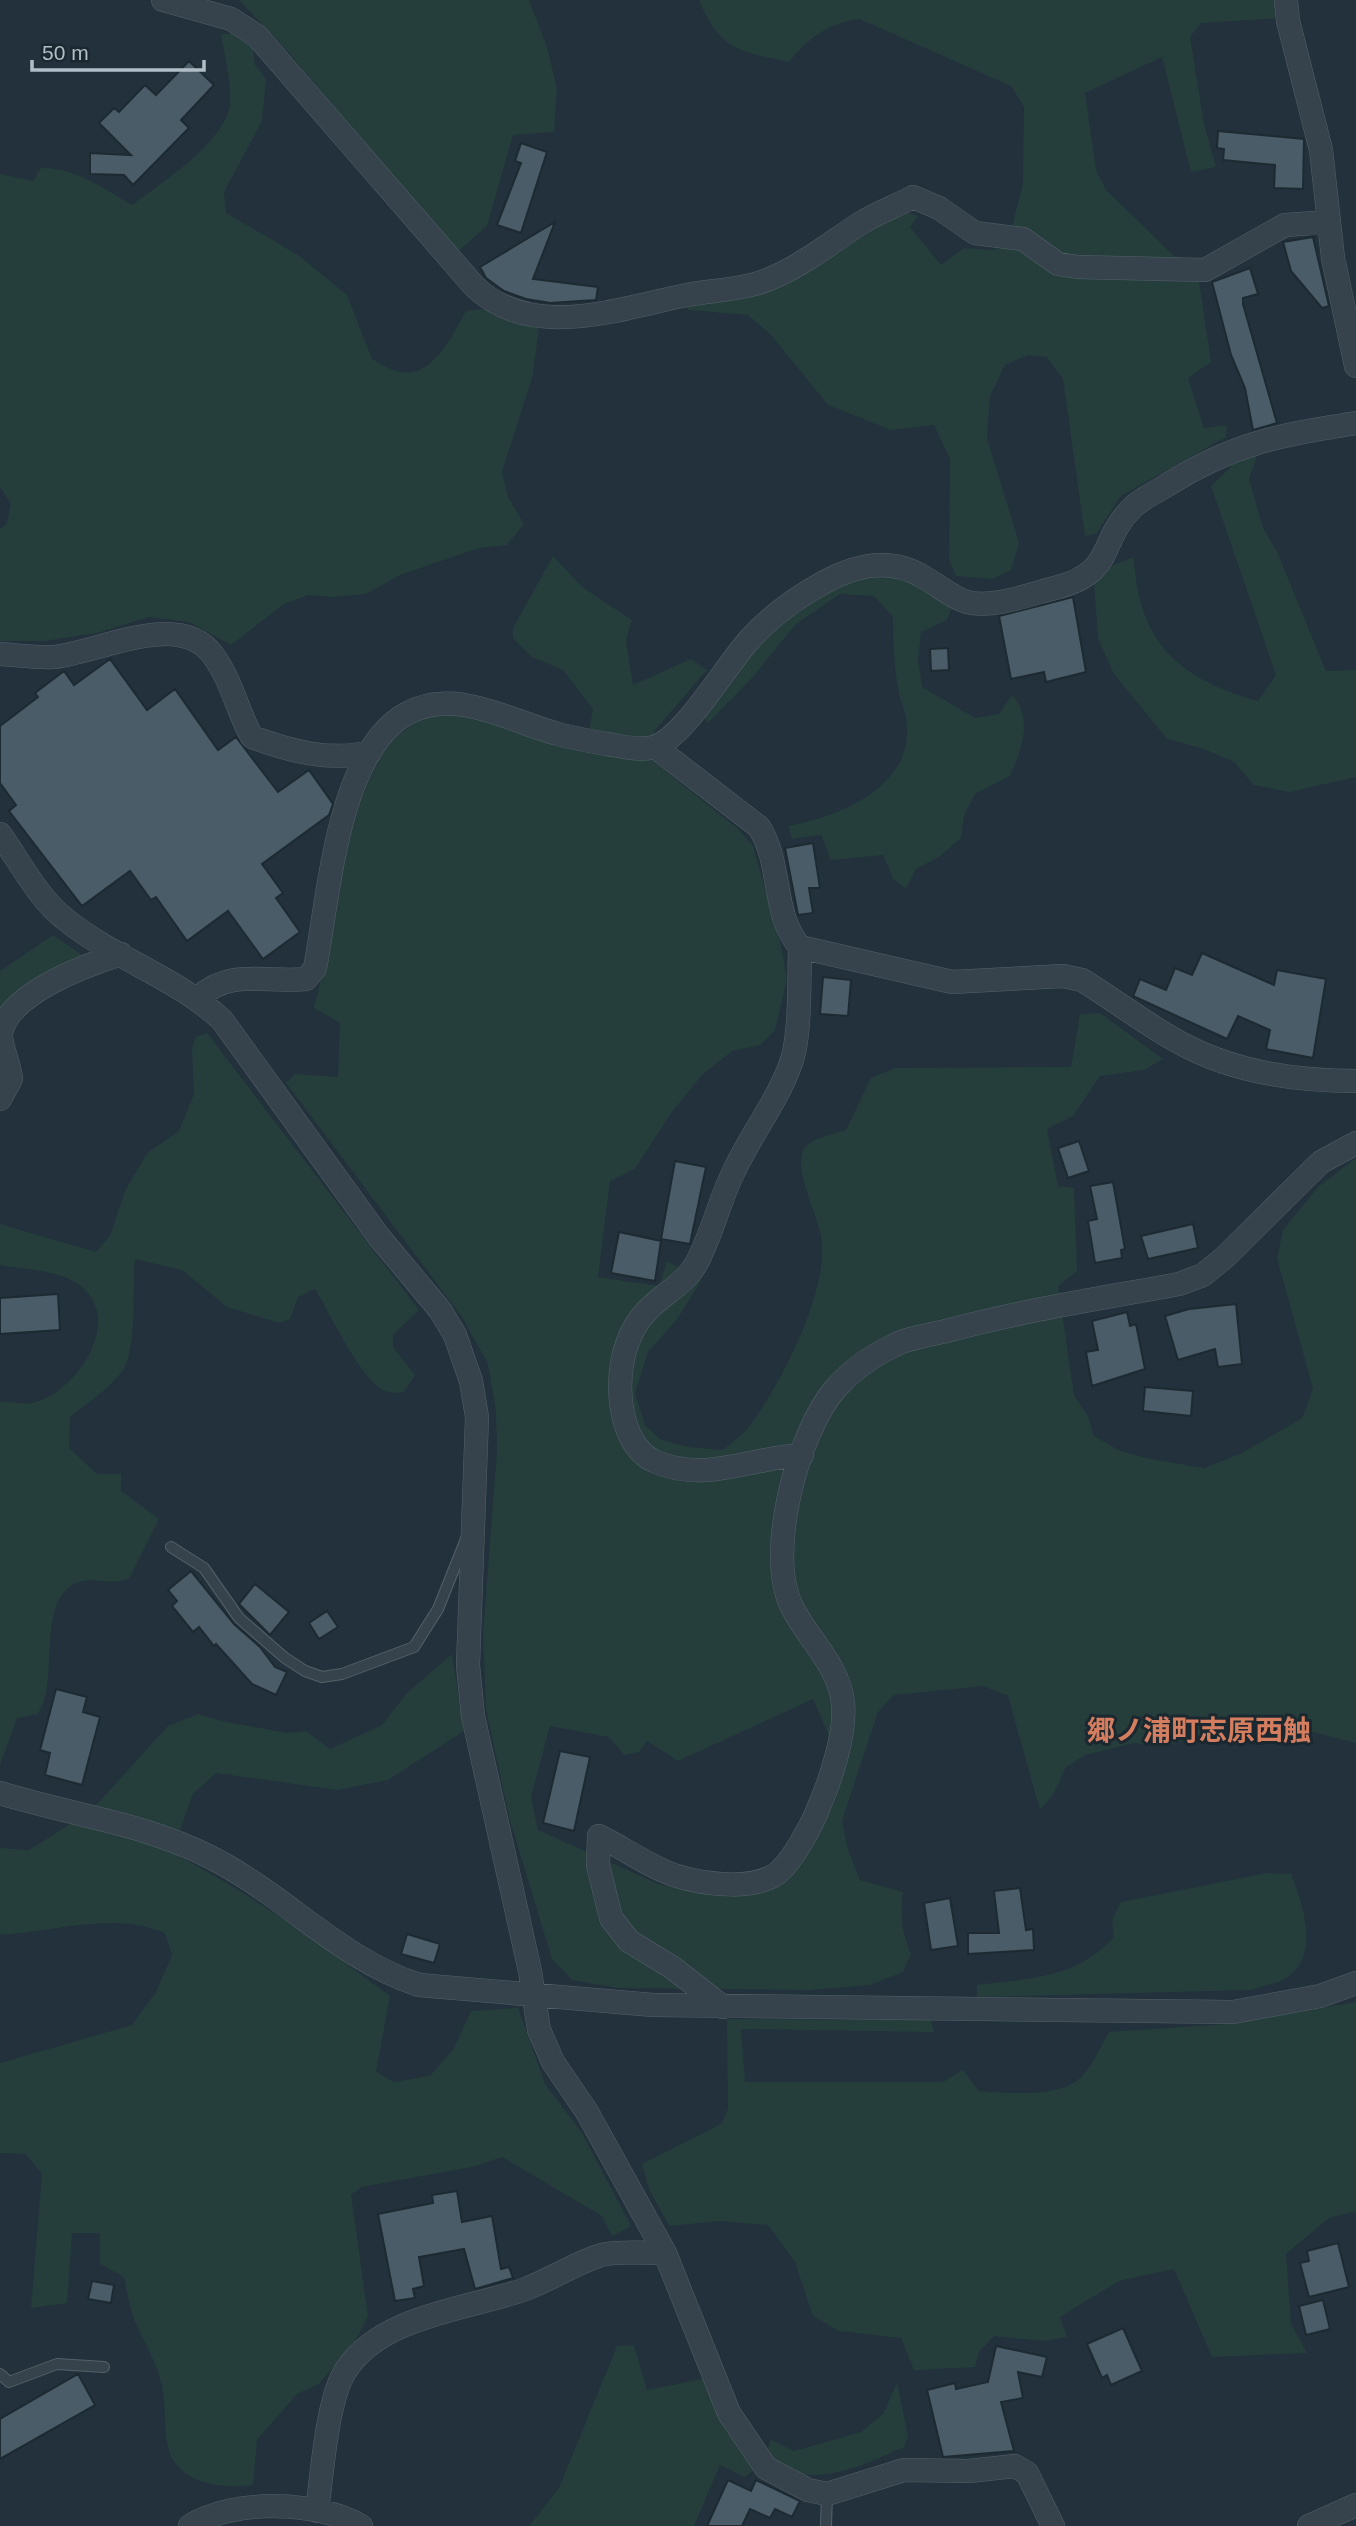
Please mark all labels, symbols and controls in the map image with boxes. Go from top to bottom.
scale bar [32,28,203,72]
text: 50 m [42,41,89,64]
district label: 郷ノ浦町志原西触 [1087,1715,1311,1746]

